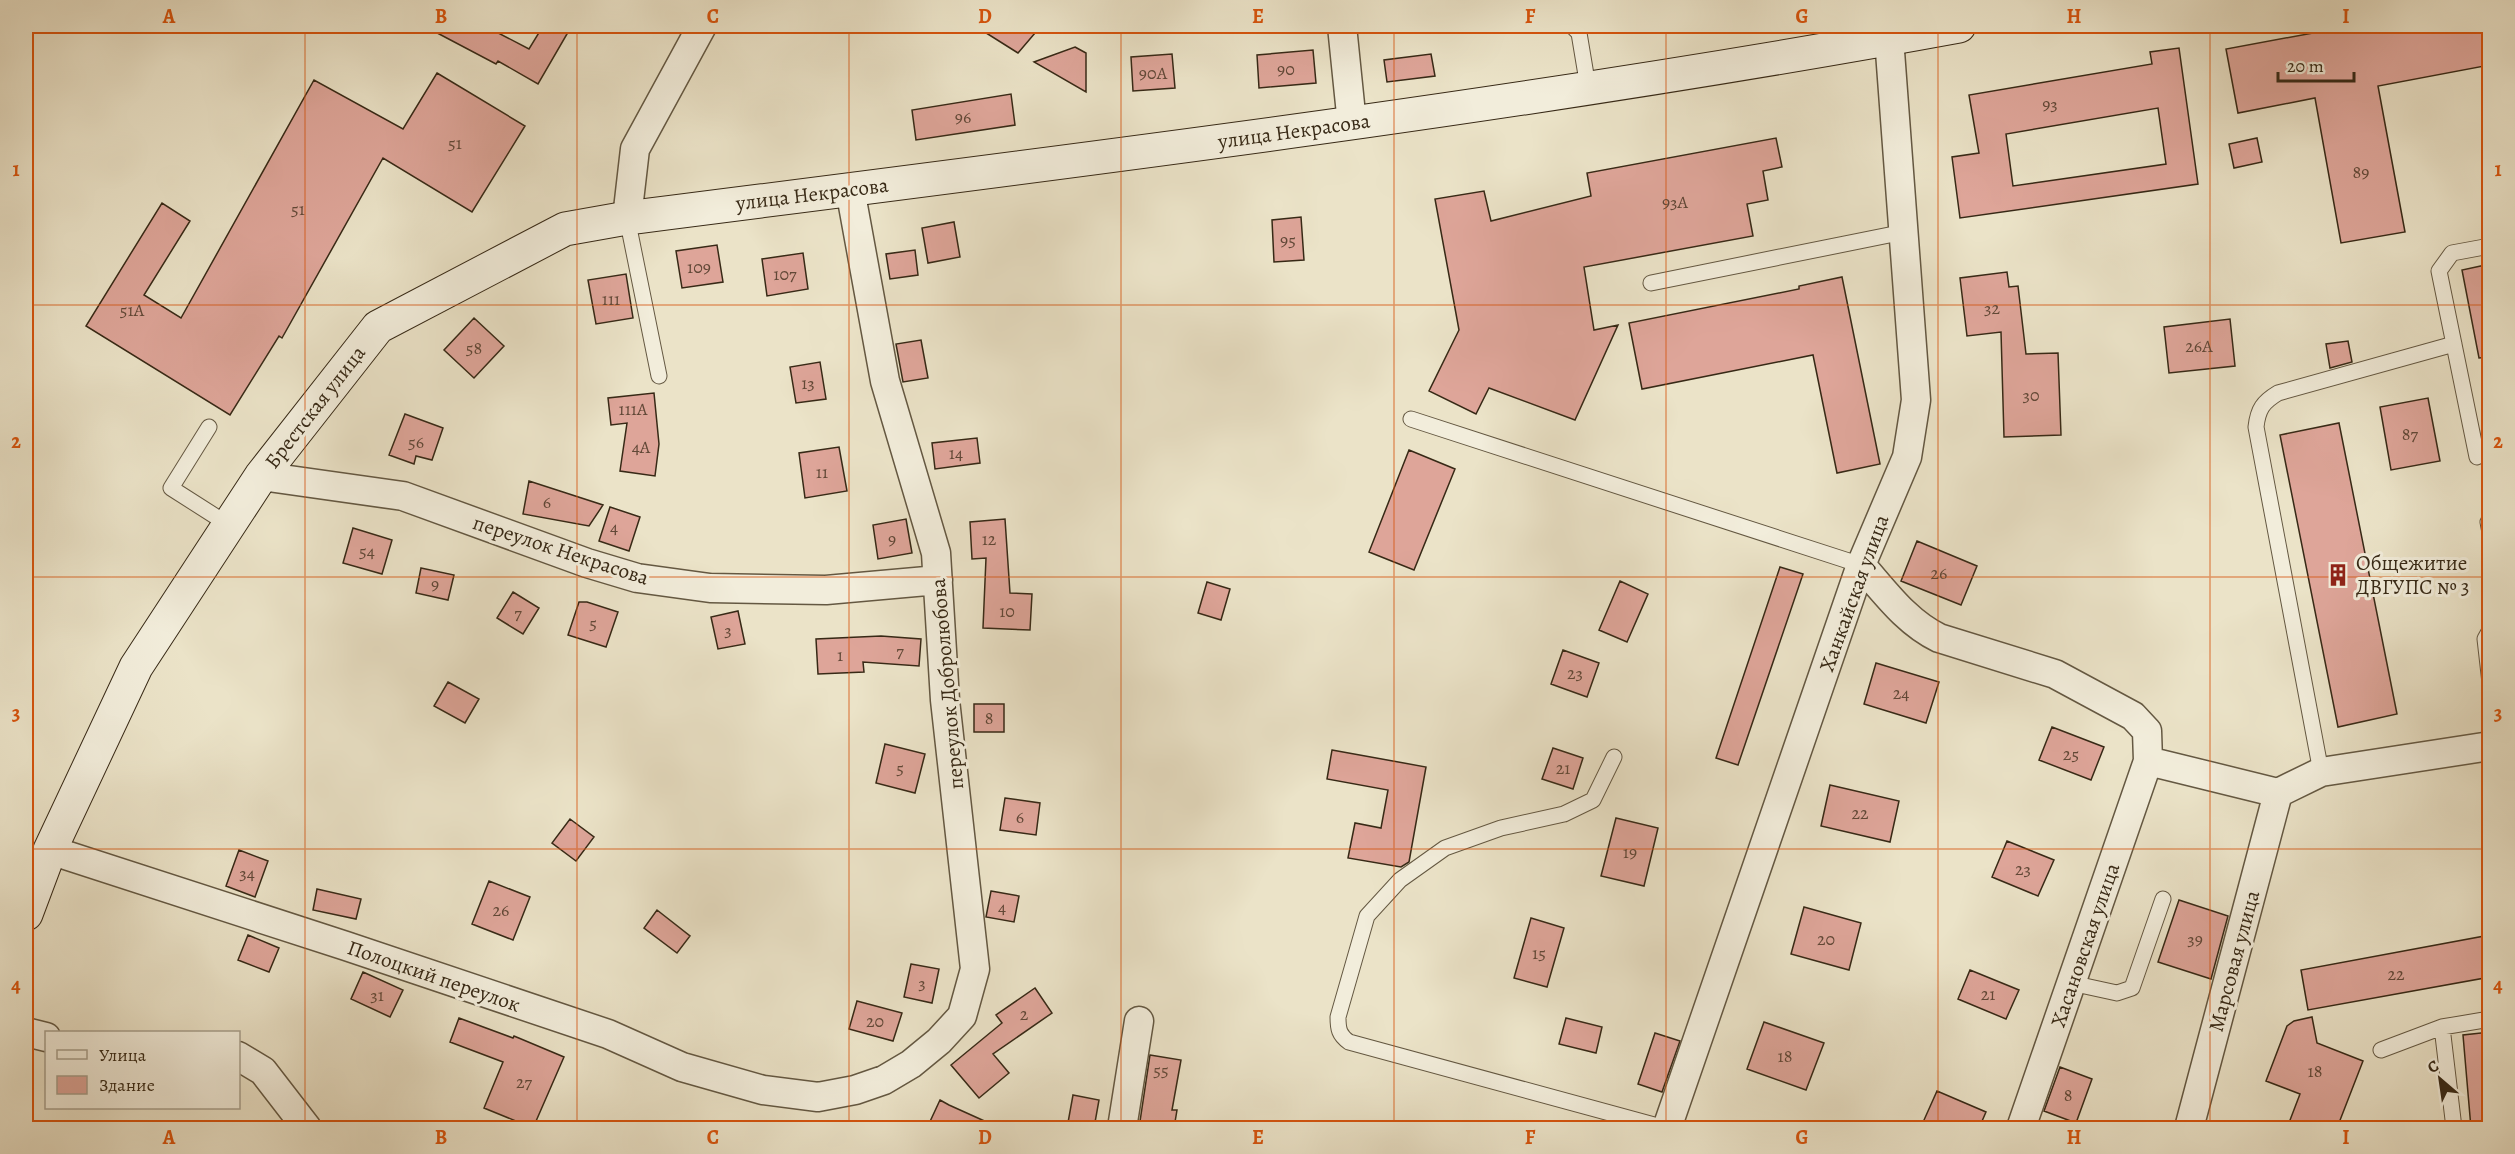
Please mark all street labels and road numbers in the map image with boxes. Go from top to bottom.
street label: улица Некрасова [1215,106,1372,156]
street label: улица Некрасова [733,171,890,217]
street label: Брестская улица [258,340,372,474]
street label: переулок Некрасова [469,508,653,592]
street label: Ханкайская улица [1813,510,1895,675]
street label: переулок Добролюбова [924,577,970,791]
street label: Хасановская улица [2044,859,2126,1031]
street label: Марсовая улица [2202,887,2266,1035]
street label: Полоцкий переулок [344,933,524,1019]

